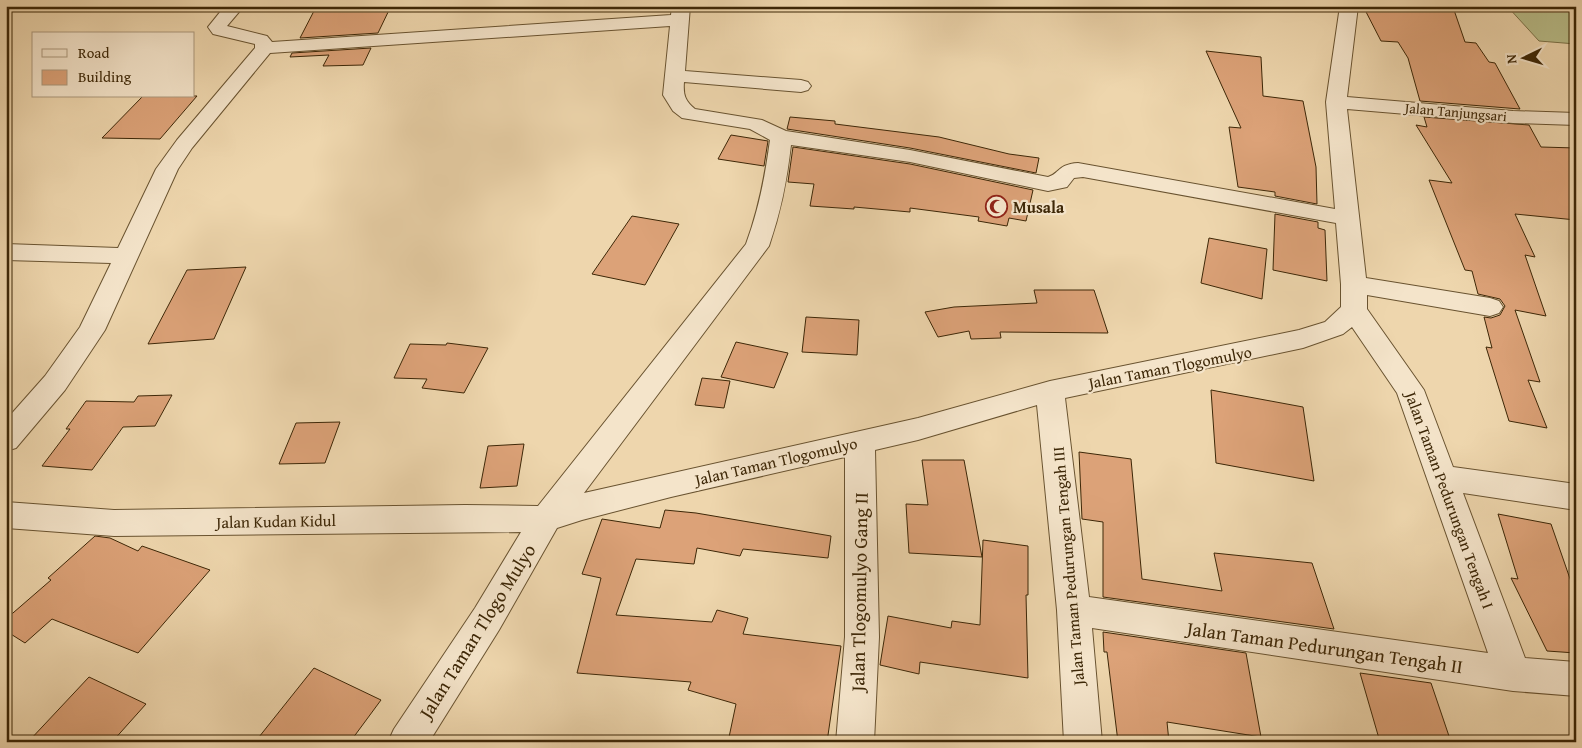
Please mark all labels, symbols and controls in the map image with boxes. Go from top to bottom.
legend [32,32,195,98]
north arrow [1500,32,1550,82]
text: Road [78,42,109,63]
text: N [1501,53,1521,65]
text: Building [78,66,132,87]
street label: Jalan Tanjungsari [1402,97,1508,126]
mosque icon: Musala [985,195,1009,219]
place label: Musala [1013,195,1065,219]
street label: Jalan Taman Tlogomulyo [1084,339,1254,395]
street label: Jalan Taman Pedurungan Tengah I [1399,386,1501,612]
street label: Jalan Taman Tlogomulyo [690,431,860,492]
street label: Jalan Taman Pedurungan Tengah III [1046,446,1091,688]
street label: Jalan Tlogomulyo Gang II [843,492,875,694]
street label: Jalan Kudan Kidul [214,508,336,534]
street label: Jalan Taman Tlogo Mulyo [411,538,542,725]
street label: Jalan Taman Pedurungan Tengah II [1183,613,1465,680]

